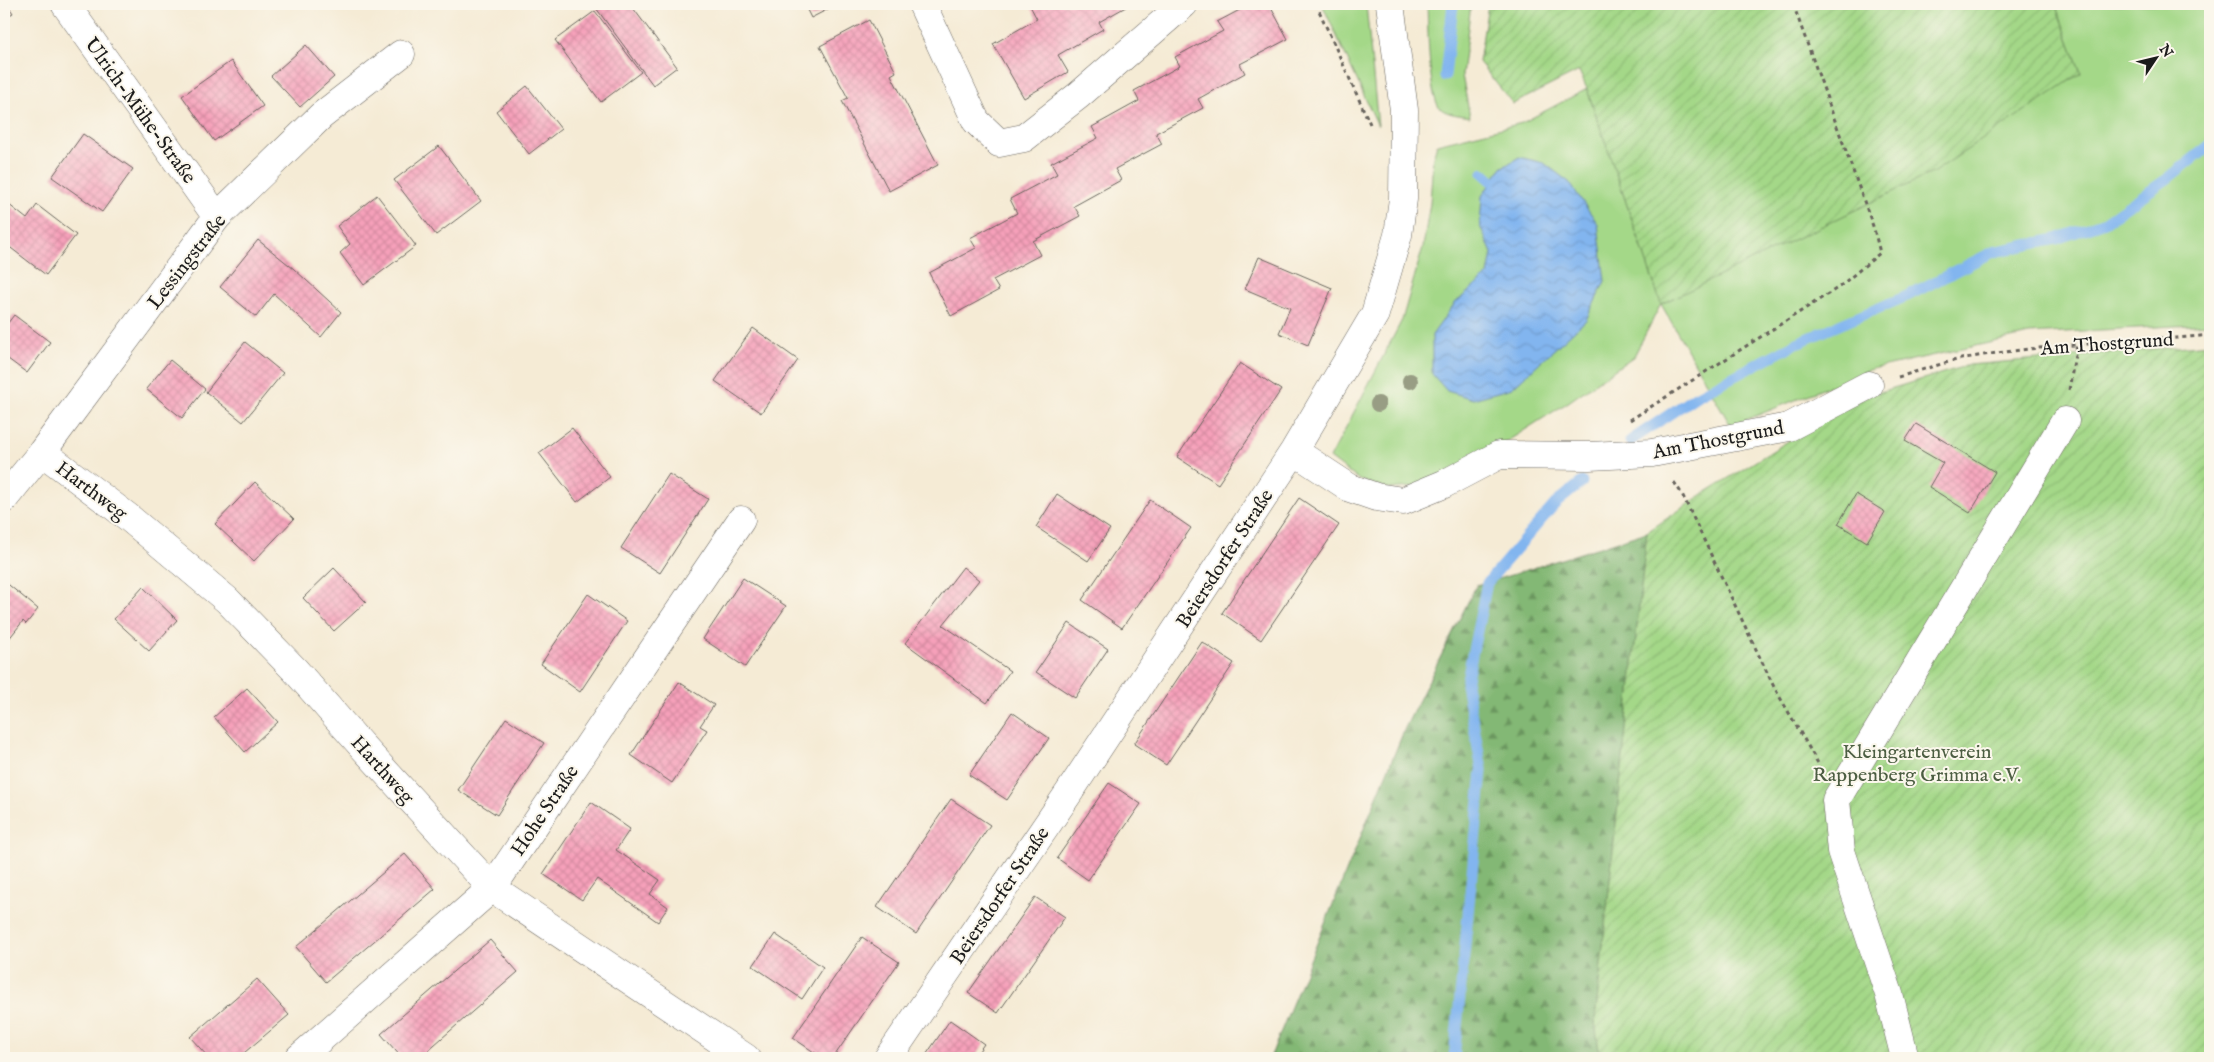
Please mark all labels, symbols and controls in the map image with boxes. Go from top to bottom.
north arrow [2132,32,2182,82]
street label: Ulrich-Mühe-Straße [78,33,201,189]
text: N [2154,40,2177,61]
street label: Lessingstraße [142,209,232,314]
street label: Am Thostgrund [2039,327,2175,362]
street label: Am Thostgrund [1650,415,1786,466]
street label: Harthweg [50,456,133,527]
street label: Beiersdorfer Straße [1171,485,1279,633]
street label: Harthweg [345,731,420,810]
park label: Kleingartenverein Rappenberg Grimma e.V. [1813,740,2021,788]
street label: Hohe Straße [506,761,585,861]
street label: Beiersdorfer Straße [945,822,1056,969]

